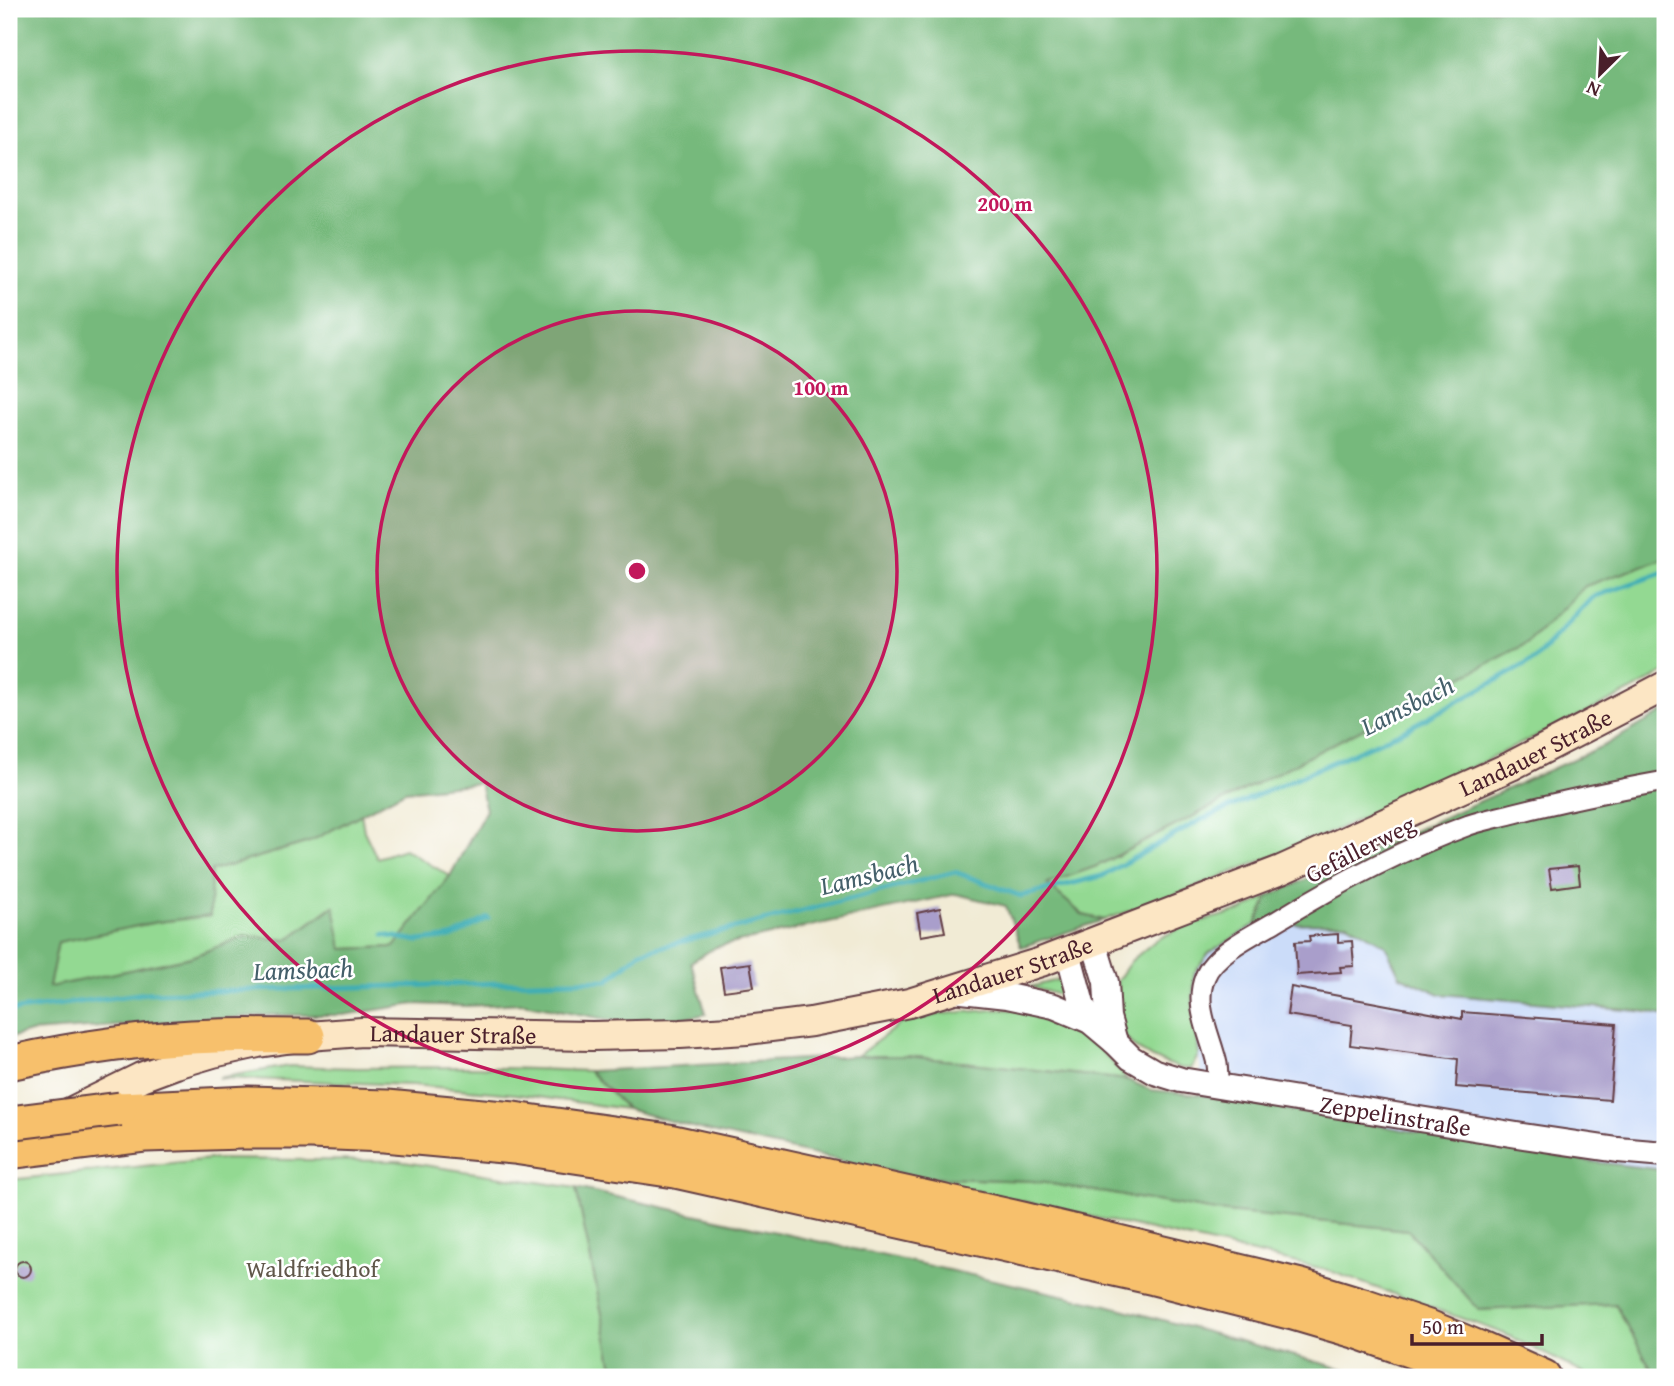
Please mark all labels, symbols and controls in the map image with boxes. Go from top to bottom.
north arrow [1566,38,1636,108]
text: N [1581,74,1605,105]
text: 200 m [977,188,1033,219]
text: 100 m [793,372,849,403]
centre of rings [625,559,649,583]
water label: Lamsbach [1353,665,1460,746]
street label: Landauer Straße [1453,699,1618,805]
street label: Gefällerweg [1299,806,1421,892]
water label: Lamsbach [815,843,922,905]
street label: Landauer Straße [928,926,1097,1012]
water label: Lamsbach [251,948,354,990]
street label: Landauer Straße [370,1015,537,1053]
street label: Zeppelinstraße [1317,1086,1474,1145]
park label: Waldfriedhof [246,1251,380,1286]
scale bar [1412,1302,1541,1346]
text: 50 m [1422,1311,1464,1342]

